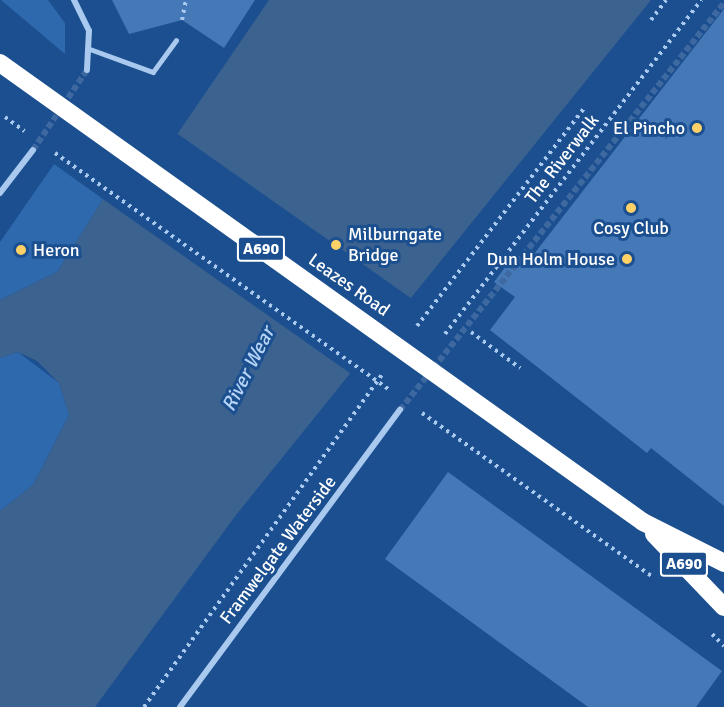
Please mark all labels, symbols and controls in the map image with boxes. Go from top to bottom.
street label: The Riverwalk [520,110,604,208]
place label: El Pincho [613,117,685,139]
marker: El Pincho [690,121,704,135]
marker: Cosy Club [624,201,638,215]
place label: Cosy Club [593,217,669,239]
place label: Milburngate Bridge [348,224,442,266]
road number: A690 [236,236,286,262]
marker: Milburngate Bridge [329,238,343,252]
place label: Heron [33,239,80,261]
marker: Heron [14,243,28,257]
place label: Dun Holm House [486,248,615,270]
street label: Leazes Road [304,249,394,321]
marker: Dun Holm House [620,252,634,266]
water label: River Wear [217,323,279,415]
street label: Framwelgate Waterside [215,472,341,628]
road number: A690 [658,551,710,577]

